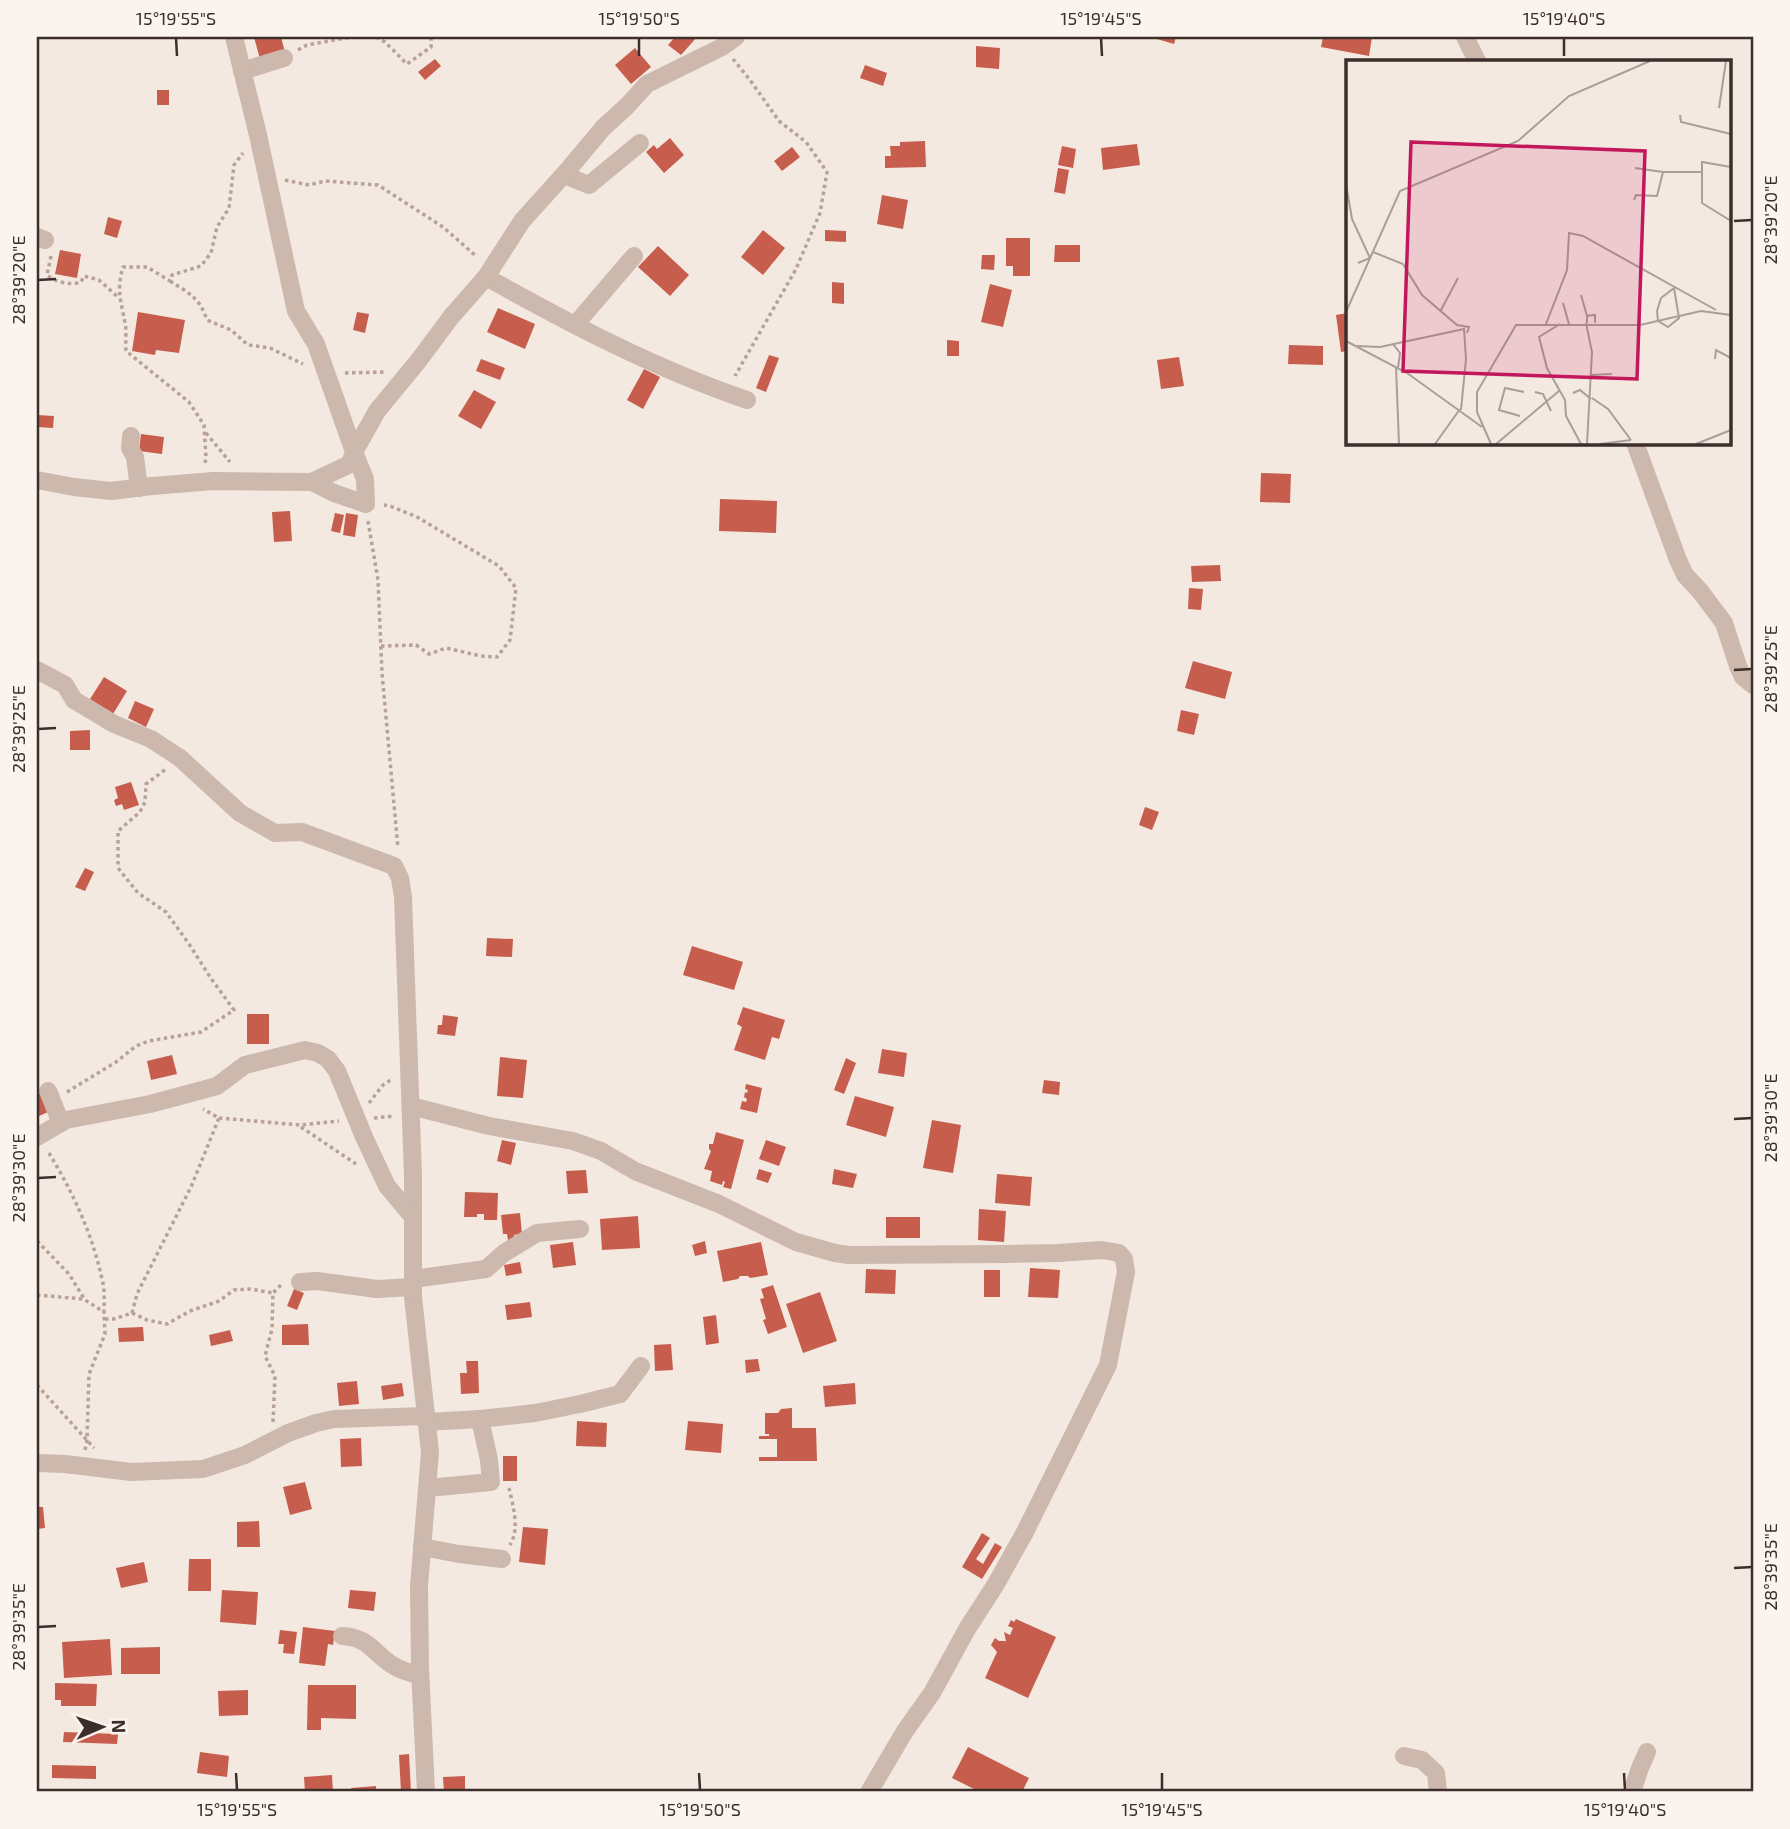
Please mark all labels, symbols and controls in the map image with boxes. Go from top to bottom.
text: 15°19'55"S [136,7,216,29]
text: 15°19'50"S [598,7,680,29]
text: 15°19'45"S [1060,7,1142,29]
text: 15°19'40"S [1523,7,1605,29]
inset map [1346,60,1730,444]
text: 28°39'20"E [1759,175,1781,265]
text: 28°39'20"E [7,235,29,325]
text: 28°39'25"E [1759,625,1781,713]
text: 28°39'25"E [7,685,29,773]
text: 28°39'30"E [1759,1074,1781,1162]
text: 28°39'30"E [7,1134,29,1222]
text: 28°39'35"E [1759,1523,1781,1611]
text: 28°39'35"E [7,1583,29,1671]
north arrow [66,1692,136,1762]
text: N [108,1719,131,1734]
text: 15°19'55"S [197,1798,277,1820]
text: 15°19'50"S [659,1798,741,1820]
text: 15°19'45"S [1121,1798,1203,1820]
text: 15°19'40"S [1584,1798,1666,1820]

